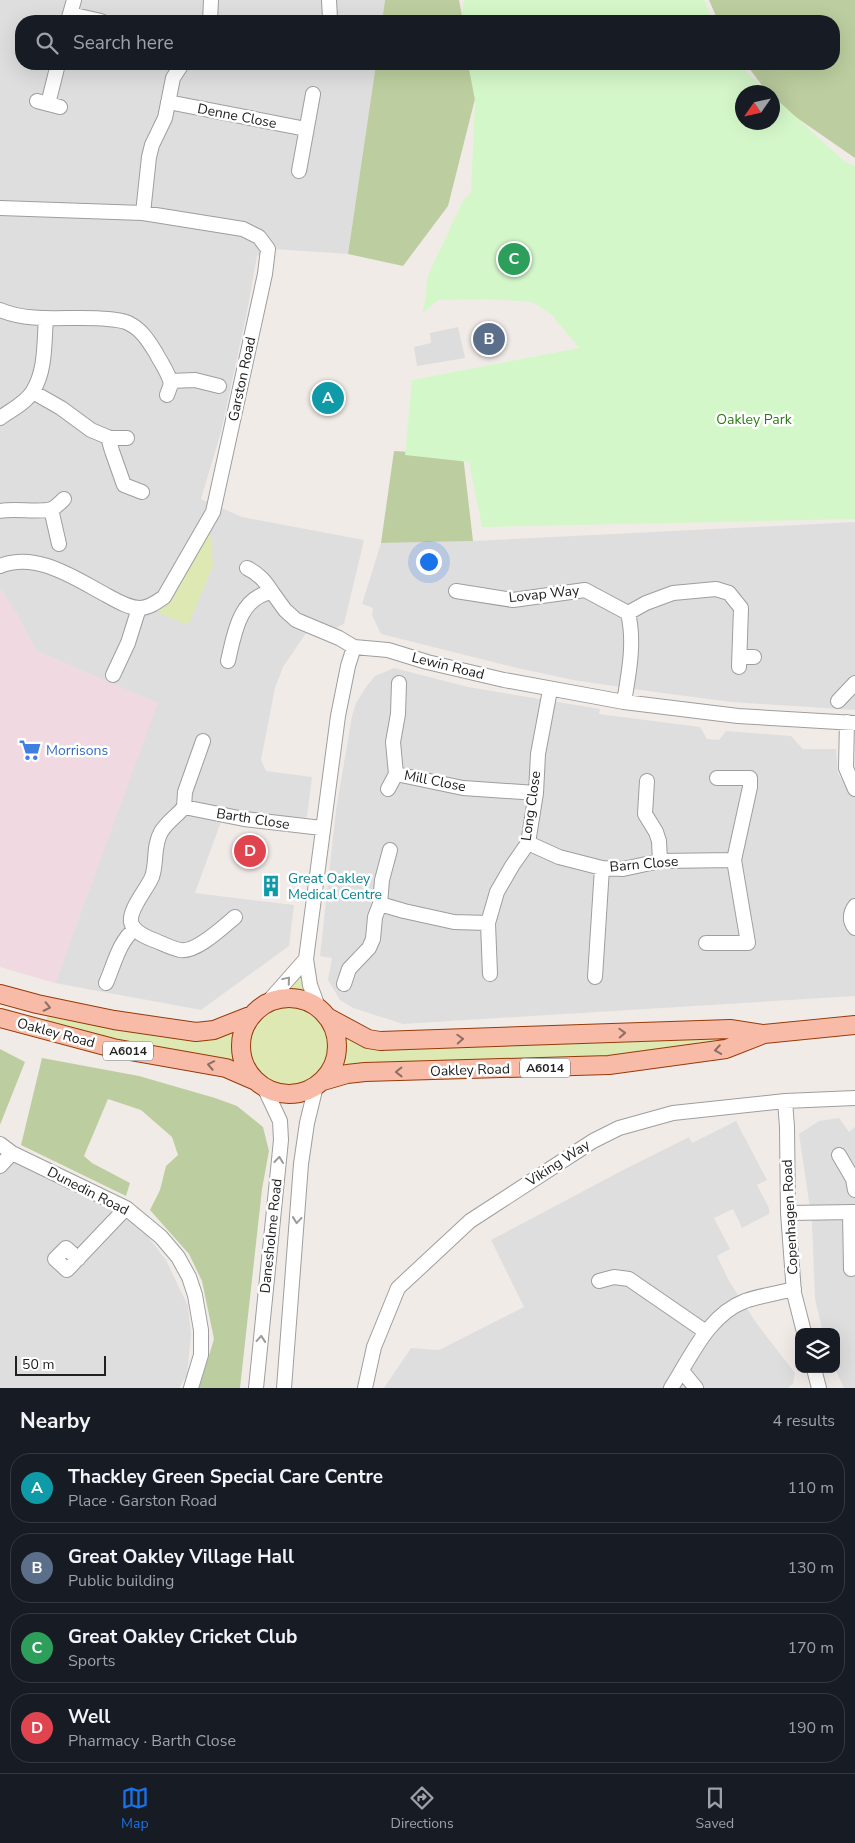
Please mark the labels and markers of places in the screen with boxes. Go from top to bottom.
pin: C [498,240,530,278]
pin: B [473,320,505,358]
pin: A [312,379,344,417]
supermarket icon: Morrisons [17,737,43,763]
place label: Morrisons [46,741,108,760]
pin: D [234,832,266,870]
place label: Great Oakley Medical Centre [288,869,382,904]
building icon: Great Oakley Medical Centre [258,873,284,899]

